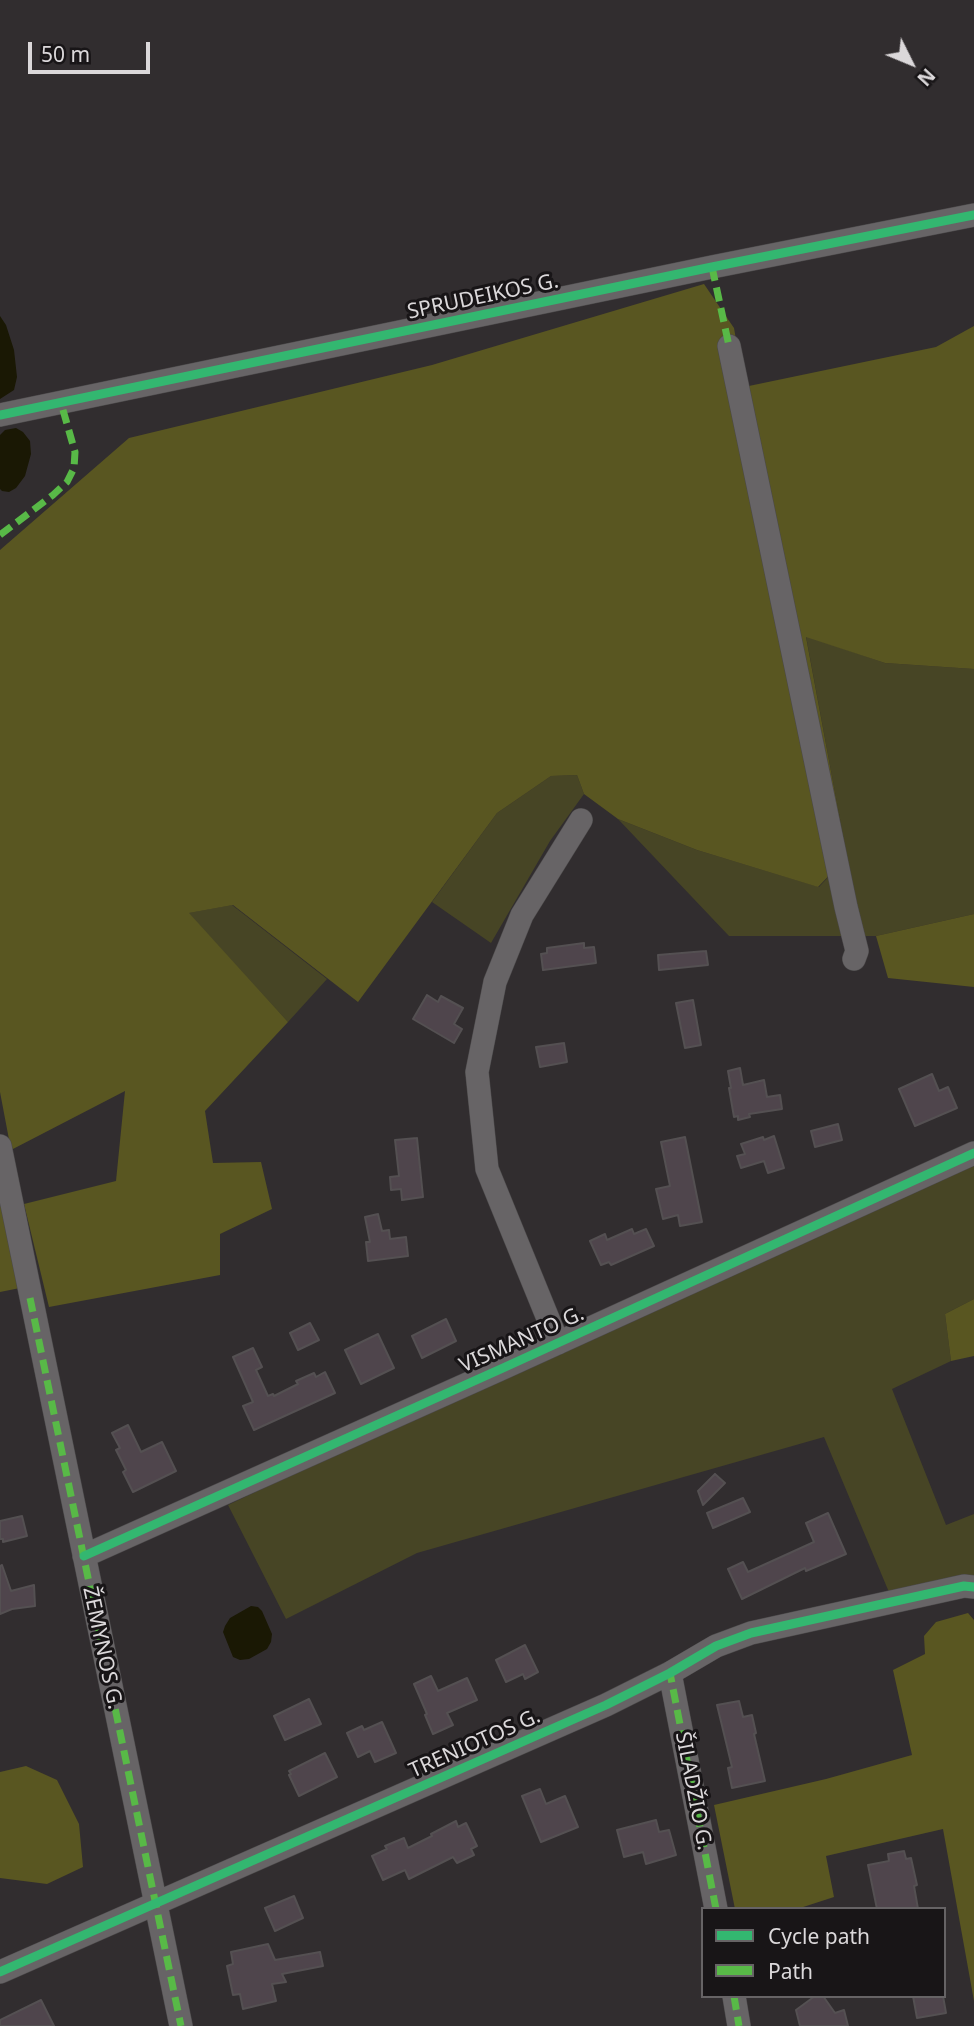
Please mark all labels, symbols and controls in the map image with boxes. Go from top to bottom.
scale bar [32,28,154,72]
north arrow [876,28,946,98]
text: 50 m [41,40,90,68]
text: N [912,63,941,92]
street label: SPRUDEIKOS G. [405,269,561,325]
street label: VISMANTO G. [456,1301,588,1379]
street label: ŽEMYNOS G. [77,1584,127,1712]
street label: TRENIOTOS G. [406,1704,544,1784]
street label: ŠILADŽIO G. [669,1730,717,1852]
legend [701,1907,946,1998]
text: Cycle path [768,1922,870,1950]
text: Path [768,1957,813,1985]

